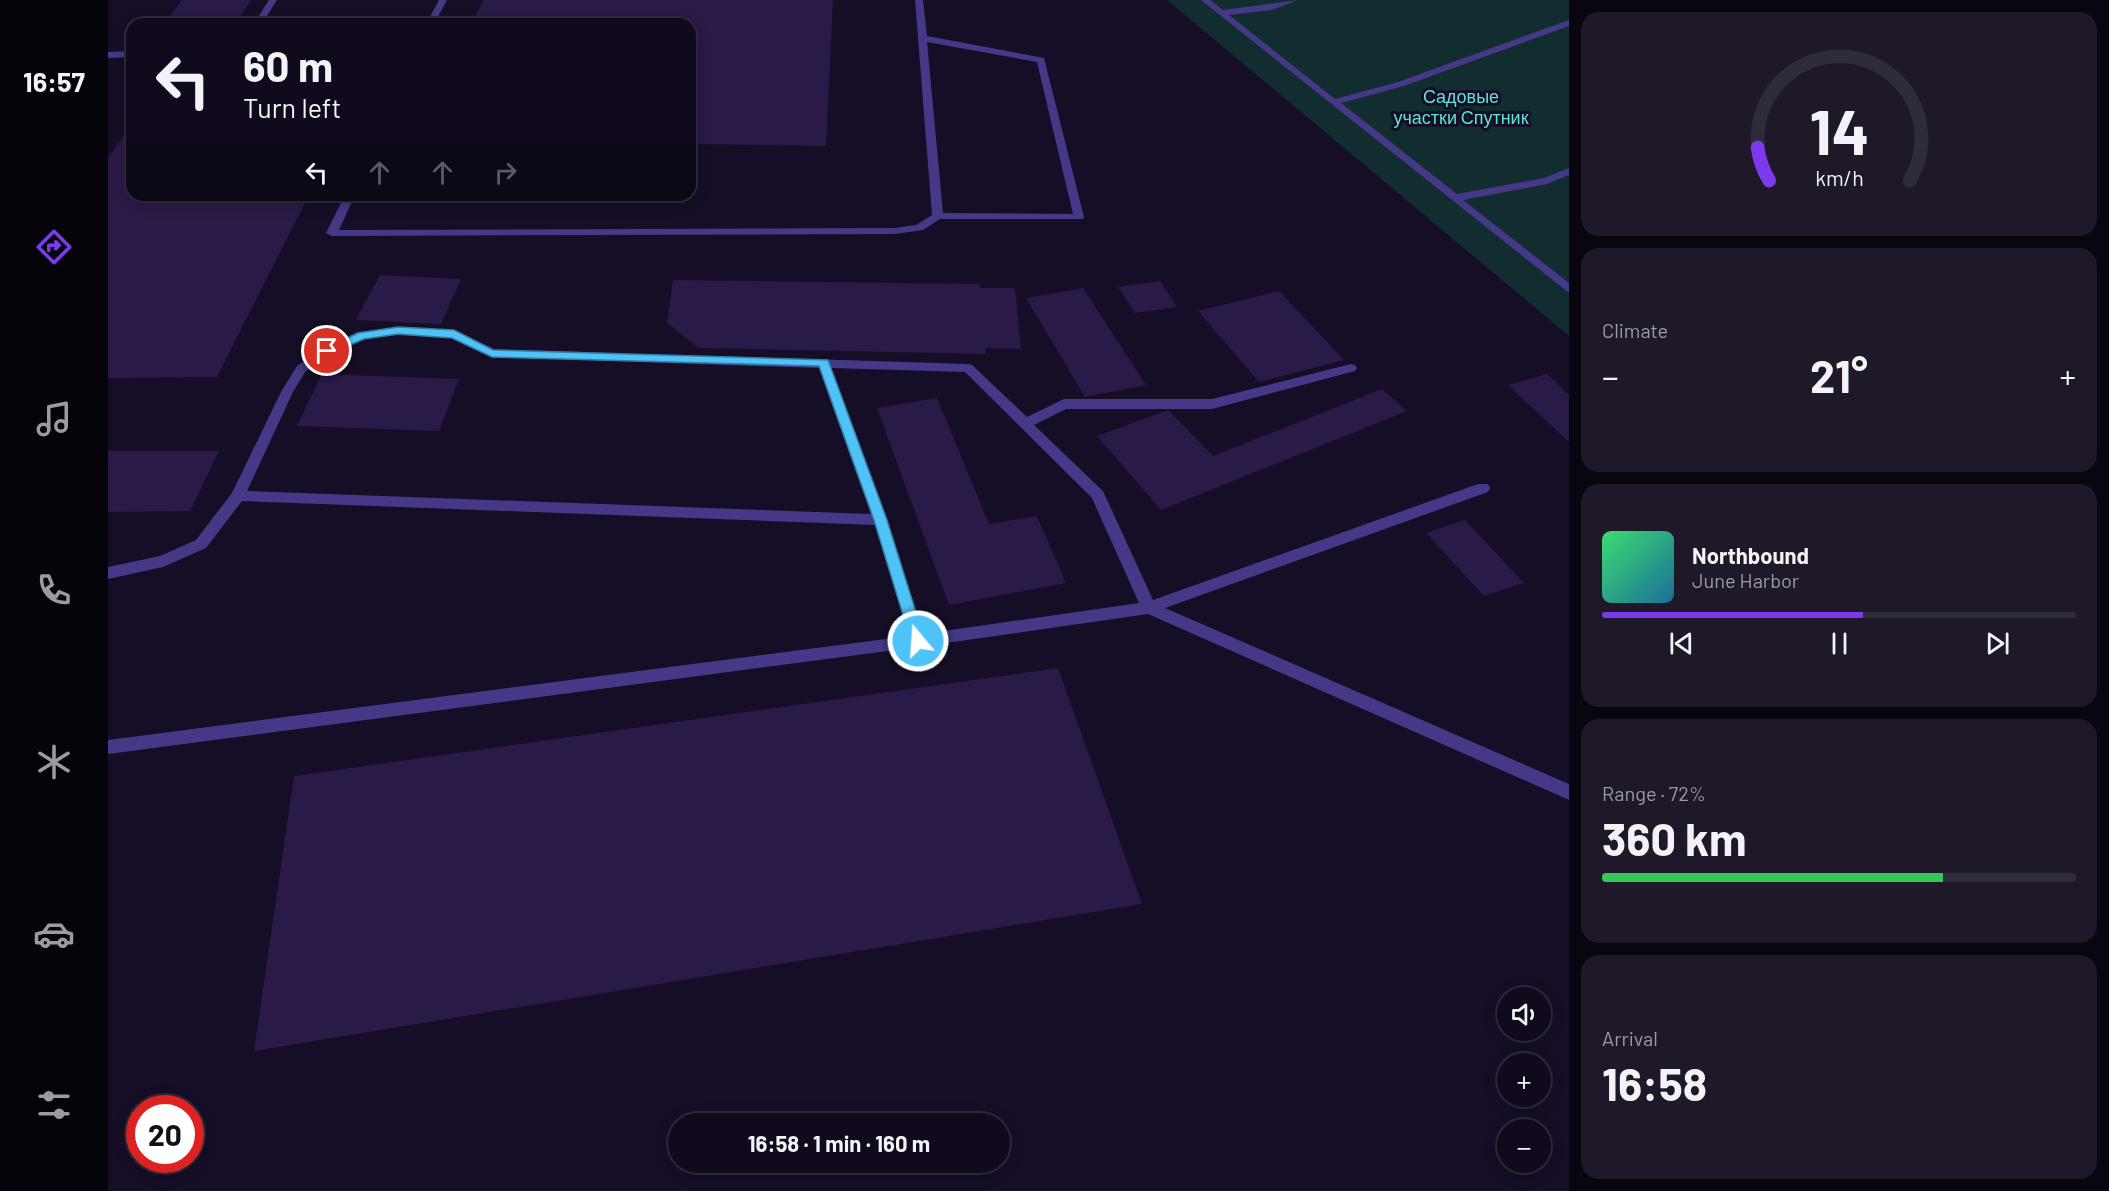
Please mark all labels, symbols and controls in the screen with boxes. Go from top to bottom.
text: 60 m [243,40,333,90]
icon: left [144,42,222,120]
text: 16:57 [23,65,85,97]
park label: Садовые участки Спутник [1393,85,1529,128]
text: Turn left [243,91,341,123]
text: 14 [1809,93,1869,167]
icon: left [300,156,333,189]
icon: ahead [363,156,396,189]
icon: ahead [426,156,459,189]
icon: right [489,156,522,189]
text: km/h [1815,165,1863,190]
icon: directions [33,226,75,268]
text: Climate [1602,318,1668,342]
pin [301,325,352,376]
icon: arrive [310,334,343,367]
text: 21° [1810,348,1868,402]
text: − [1602,356,1619,396]
text: + [2060,356,2076,396]
icon: music [33,398,75,440]
text: Northbound [1692,542,1809,568]
text: June Harbor [1692,568,1799,592]
icon: phone [33,569,75,611]
position arrow [886,609,950,673]
icon: previous [1665,627,1698,660]
icon: pause [1823,627,1856,660]
icon: next [1981,627,2014,660]
icon: climate [33,741,75,783]
text: Range · 72% [1602,781,1706,805]
text: 360 km [1602,811,1747,865]
icon: car [33,913,75,955]
map controls [1497,987,1551,1173]
button: sound [1497,987,1551,1041]
text: Arrival [1602,1026,1658,1050]
button: + [1497,1053,1551,1107]
text: 16:58 [1602,1056,1707,1110]
icon: filters [33,1084,75,1126]
speed limit sign: 20 [126,1095,204,1173]
button: − [1497,1119,1551,1173]
text: 16:58 · 1 min · 160 m [748,1130,930,1156]

